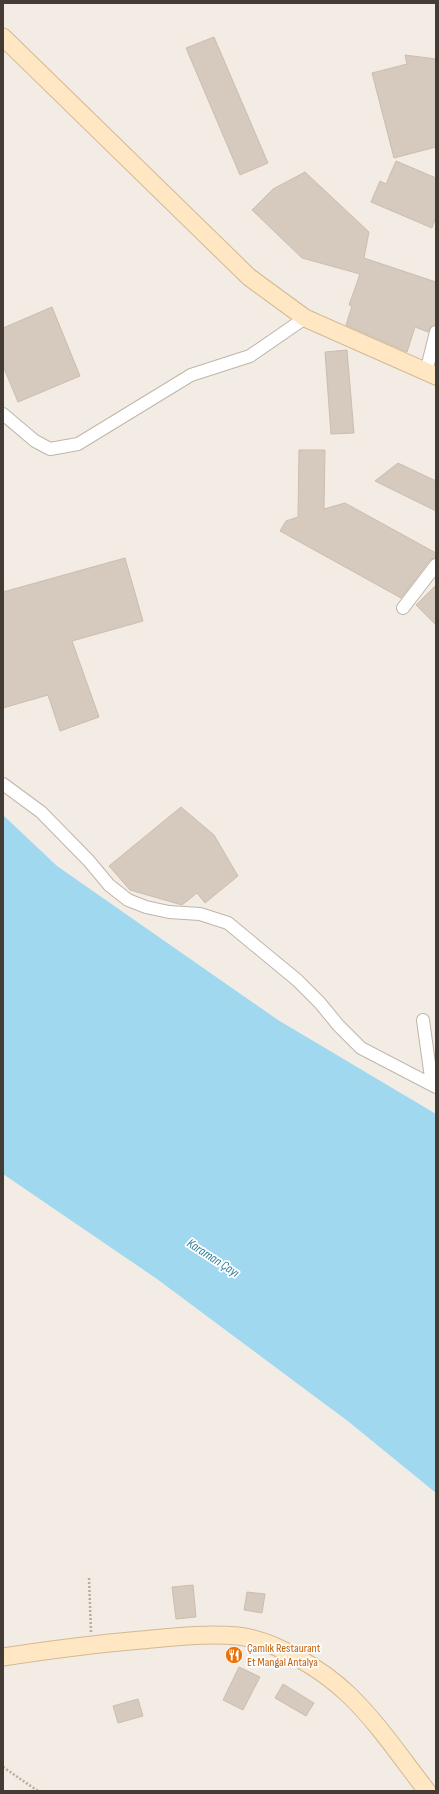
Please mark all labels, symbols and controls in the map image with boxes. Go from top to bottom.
water label: Karaman Çayı [184,1235,243,1281]
place label: Çamlık Restaurant Et Mangal Antalya [247,1641,321,1670]
restaurant icon: Çamlık Restaurant Et Mangal Antalya [224,1645,244,1665]

